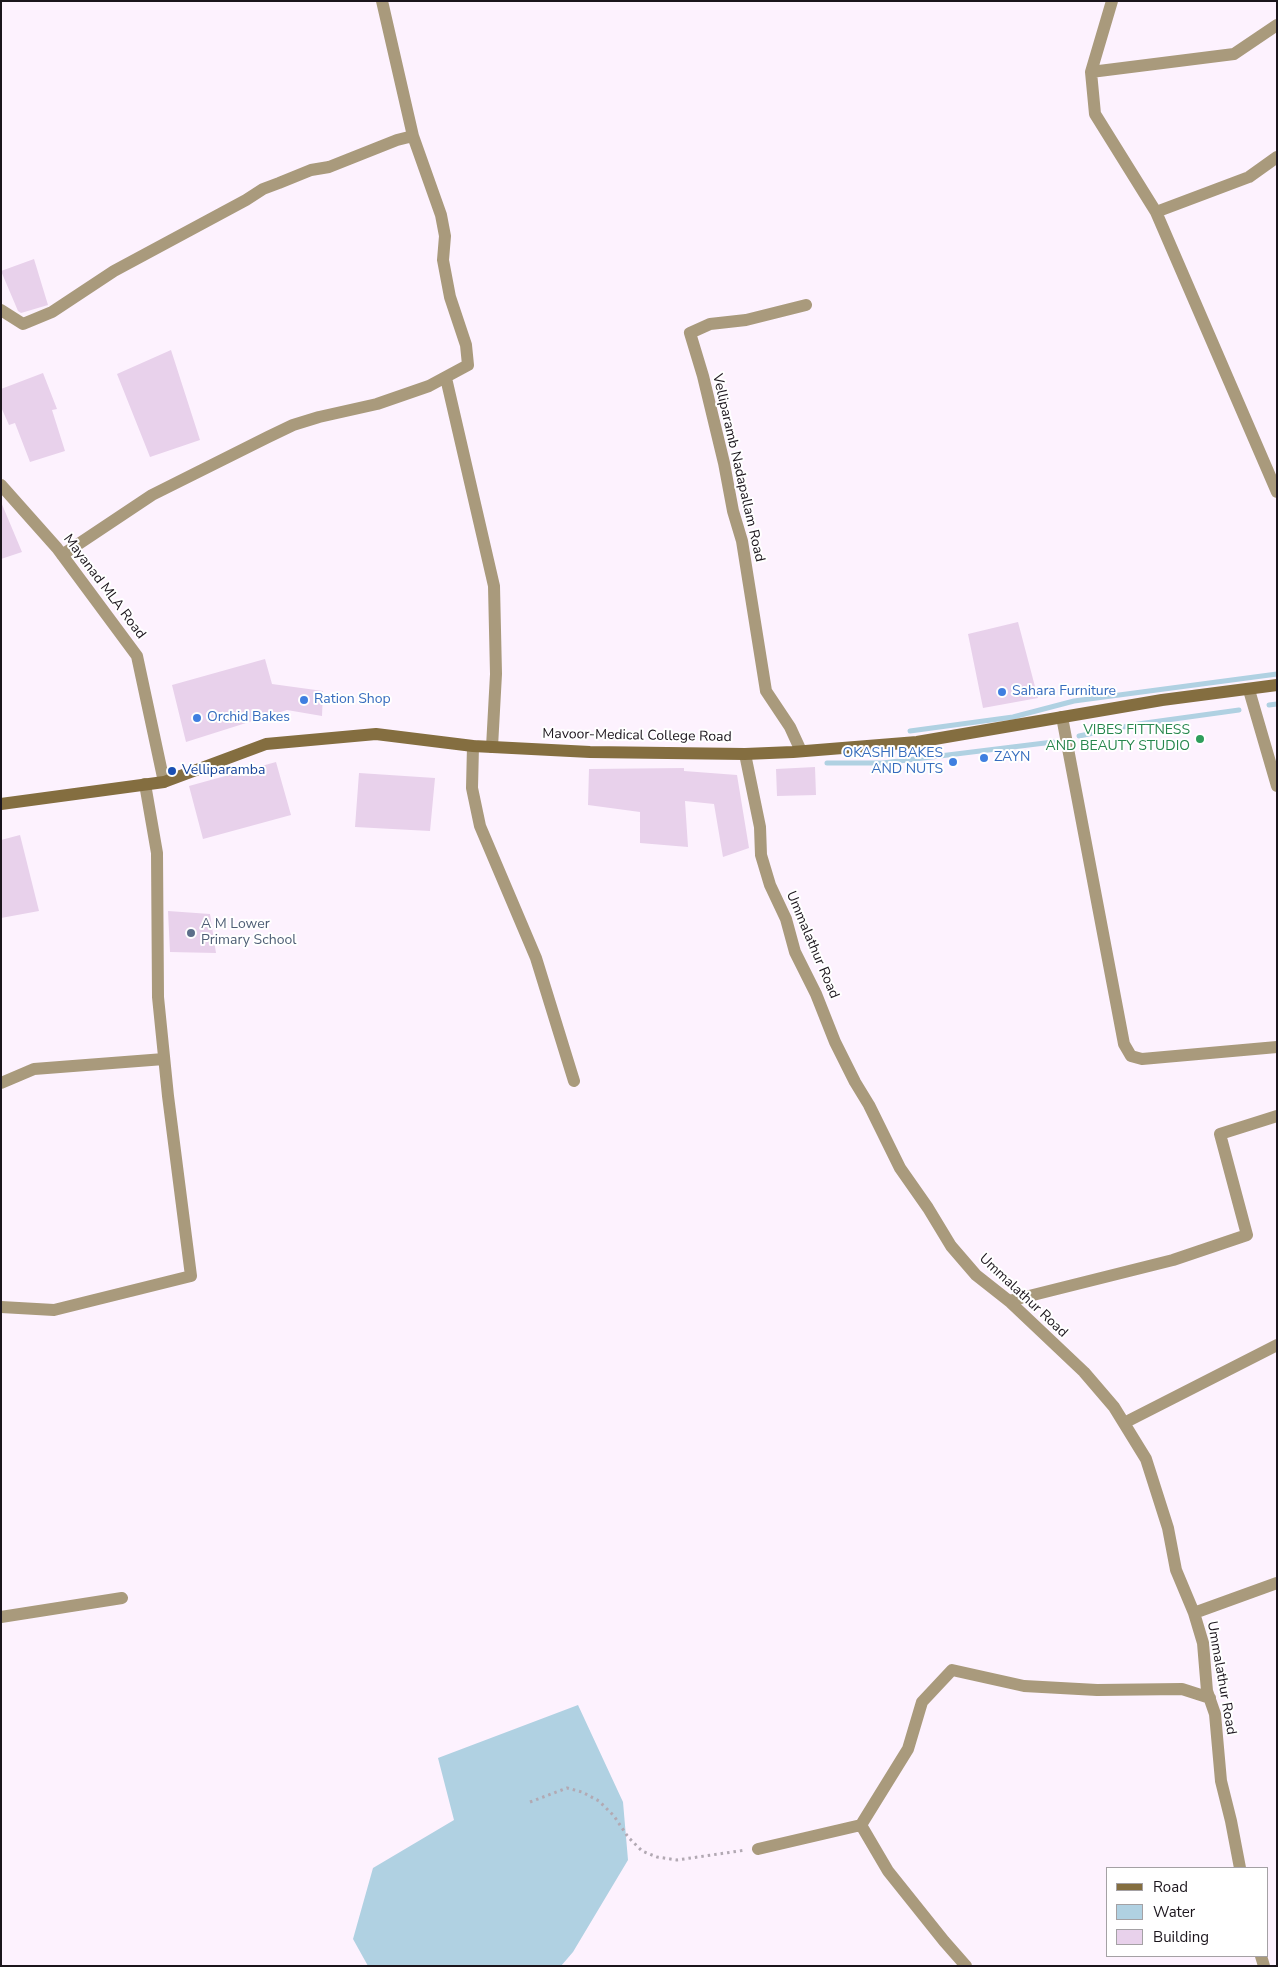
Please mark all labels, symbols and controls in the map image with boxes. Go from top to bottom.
street label: Velliparamb Nadapallam Road [708,372,768,564]
street label: Mayanad MLA Road [59,531,149,643]
place label: Sahara Furniture [1012,684,1116,700]
marker: Sahara Furniture [996,686,1008,698]
place label: Ration Shop [314,692,391,708]
marker: Ration Shop [298,694,310,706]
place label: Orchid Bakes [207,710,290,726]
marker: Orchid Bakes [191,712,203,724]
place label: VIBES FITTNESS AND BEAUTY STUDIO [1045,723,1190,756]
street label: Mavoor-Medical College Road [542,726,732,746]
marker: VIBES FITTNESS AND BEAUTY STUDIO [1194,733,1206,745]
place label: OKASHI BAKES AND NUTS [842,746,943,779]
place label: ZAYN [994,750,1030,766]
marker: ZAYN [978,752,990,764]
marker: OKASHI BAKES AND NUTS [947,756,959,768]
place label: Velliparamba [182,763,265,779]
marker: Velliparamba [166,765,178,777]
street label: Ummalathur Road [782,889,842,1001]
place label: A M Lower Primary School [201,917,296,950]
marker: A M Lower Primary School [185,927,197,939]
street label: Ummalathur Road [975,1251,1071,1341]
street label: Ummalathur Road [1203,1620,1239,1736]
legend [1106,1867,1268,1957]
text: Road [1153,1877,1188,1897]
text: Water [1153,1902,1195,1922]
text: Building [1153,1927,1209,1947]

